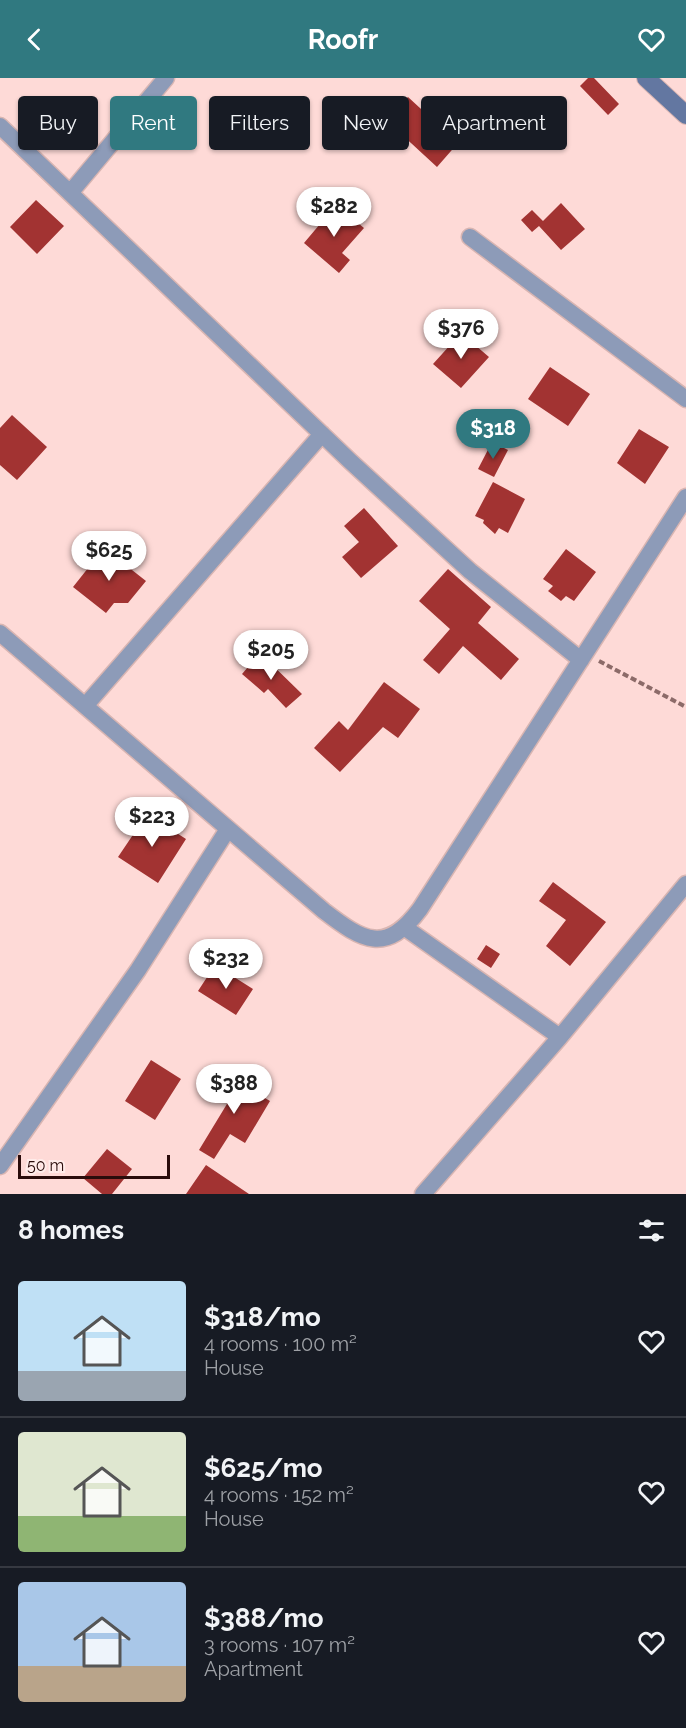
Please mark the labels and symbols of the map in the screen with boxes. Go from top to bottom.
pin: $282 [298,187,370,238]
pin: $376 [425,309,497,360]
pin: $318 [457,409,529,460]
pin: $625 [73,531,145,582]
pin: $205 [235,630,307,681]
pin: $223 [116,797,188,848]
pin: $232 [190,939,262,990]
pin: $388 [198,1064,270,1115]
scale bar [18,1152,170,1180]

